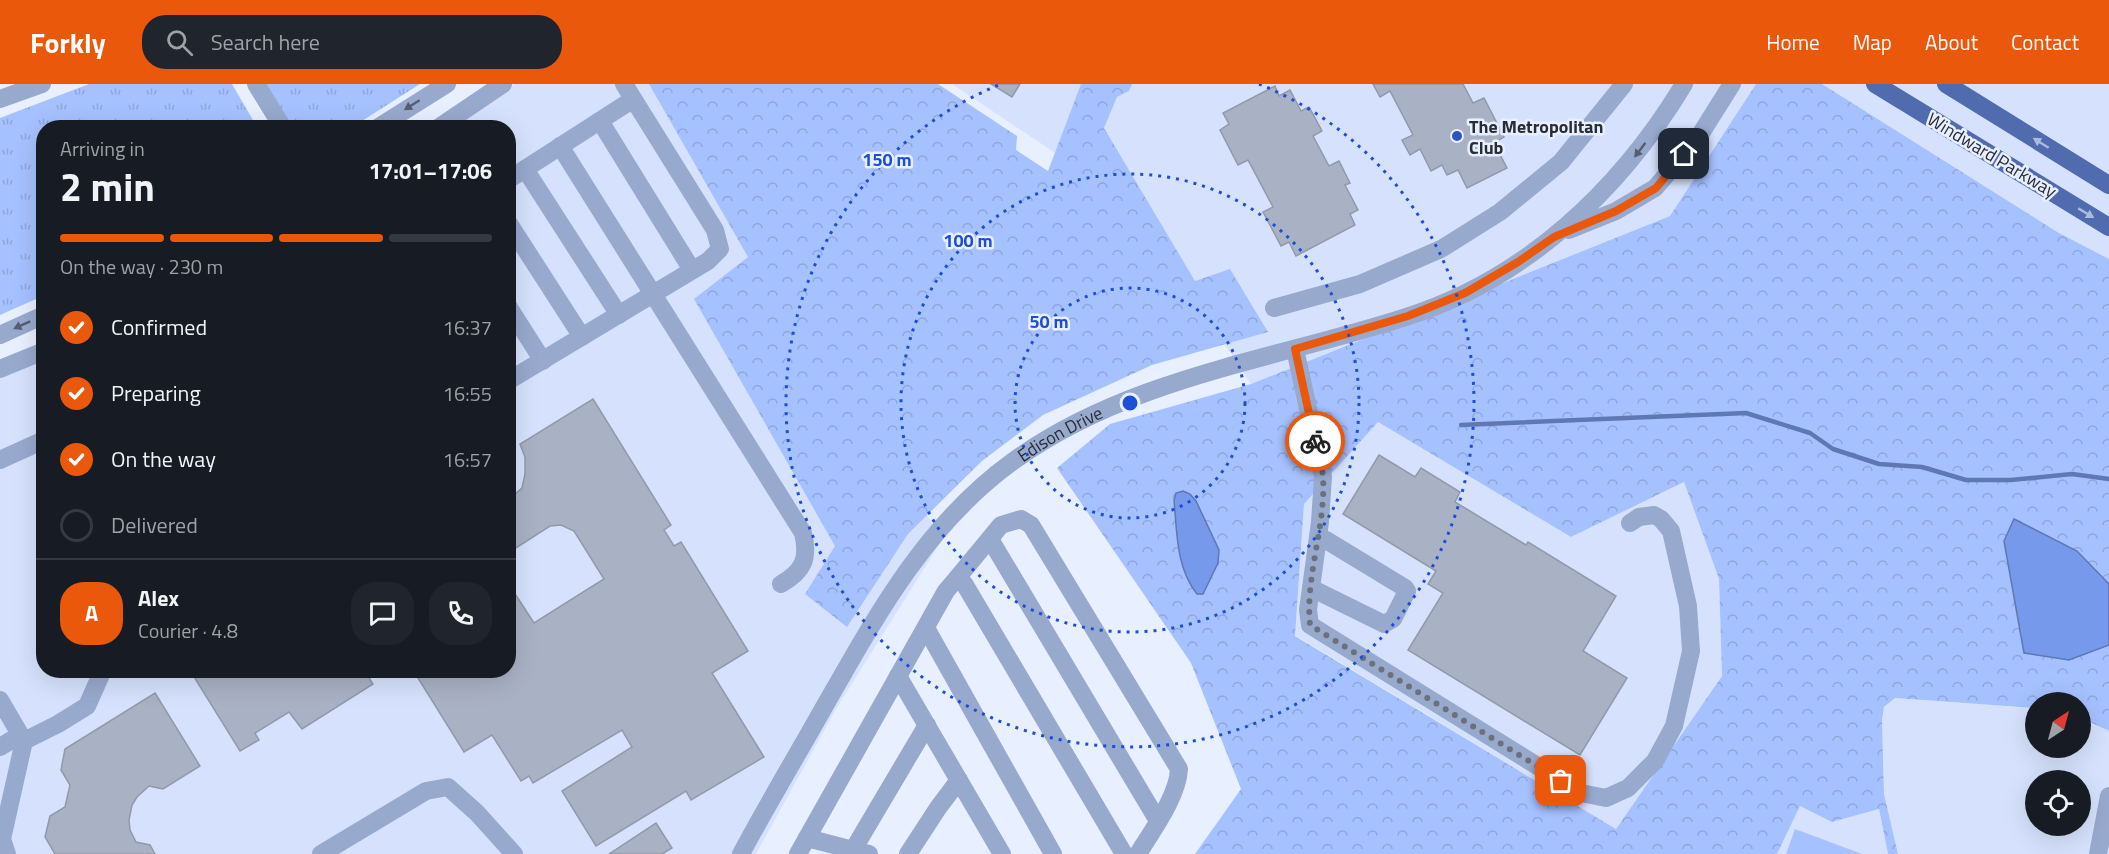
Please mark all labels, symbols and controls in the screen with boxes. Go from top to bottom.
search box [142,15,562,69]
text: Forkly [30,21,106,64]
text: Search here [211,25,320,59]
icon: search [163,26,196,59]
text: Home [1766,26,1820,58]
text: Map [1853,26,1892,58]
text: About [1925,26,1978,58]
text: Contact [2011,26,2079,58]
one-way arrow [404,100,420,111]
street label: Windward Parkway [1922,106,2062,205]
place label: The Metropolitan Club [1469,113,1603,161]
pin [1658,128,1709,179]
marker: The Metropolitan Club [1450,129,1464,143]
text: Arriving in [60,133,145,164]
icon: home [1667,137,1700,170]
one-way arrow [2033,138,2050,149]
one-way arrow [1634,142,1646,157]
text: 150 m [862,146,912,173]
text: 17:01–17:06 [369,154,492,188]
text: 2 min [60,157,155,216]
one-way arrow [2078,207,2094,218]
text: 100 m [943,227,993,254]
text: On the way · 230 m [60,251,223,282]
text: 50 m [1029,308,1069,335]
text: Confirmed [111,310,207,344]
icon: check [60,311,93,344]
text: 16:37 [443,312,492,343]
one-way arrow [12,320,30,330]
text: Preparing [111,376,201,410]
icon: check [60,377,93,410]
text: 16:55 [443,378,492,409]
centre of rings [1120,393,1140,413]
street label: Edison Drive [1011,399,1107,468]
courier [1285,411,1345,471]
icon: bike [1299,425,1332,458]
text: On the way [111,442,216,476]
icon: check [60,443,93,476]
text: 16:57 [443,444,492,475]
text: Delivered [111,508,198,542]
text: Alex [138,581,179,615]
button: chat [351,582,414,645]
button: phone [429,582,492,645]
text: A [85,596,98,630]
text: Courier · 4.8 [138,615,238,646]
north arrow [2025,692,2091,758]
map controls [2025,692,2091,836]
pin [1535,755,1586,806]
icon: bag [1544,764,1577,797]
button: locate [2025,770,2091,836]

